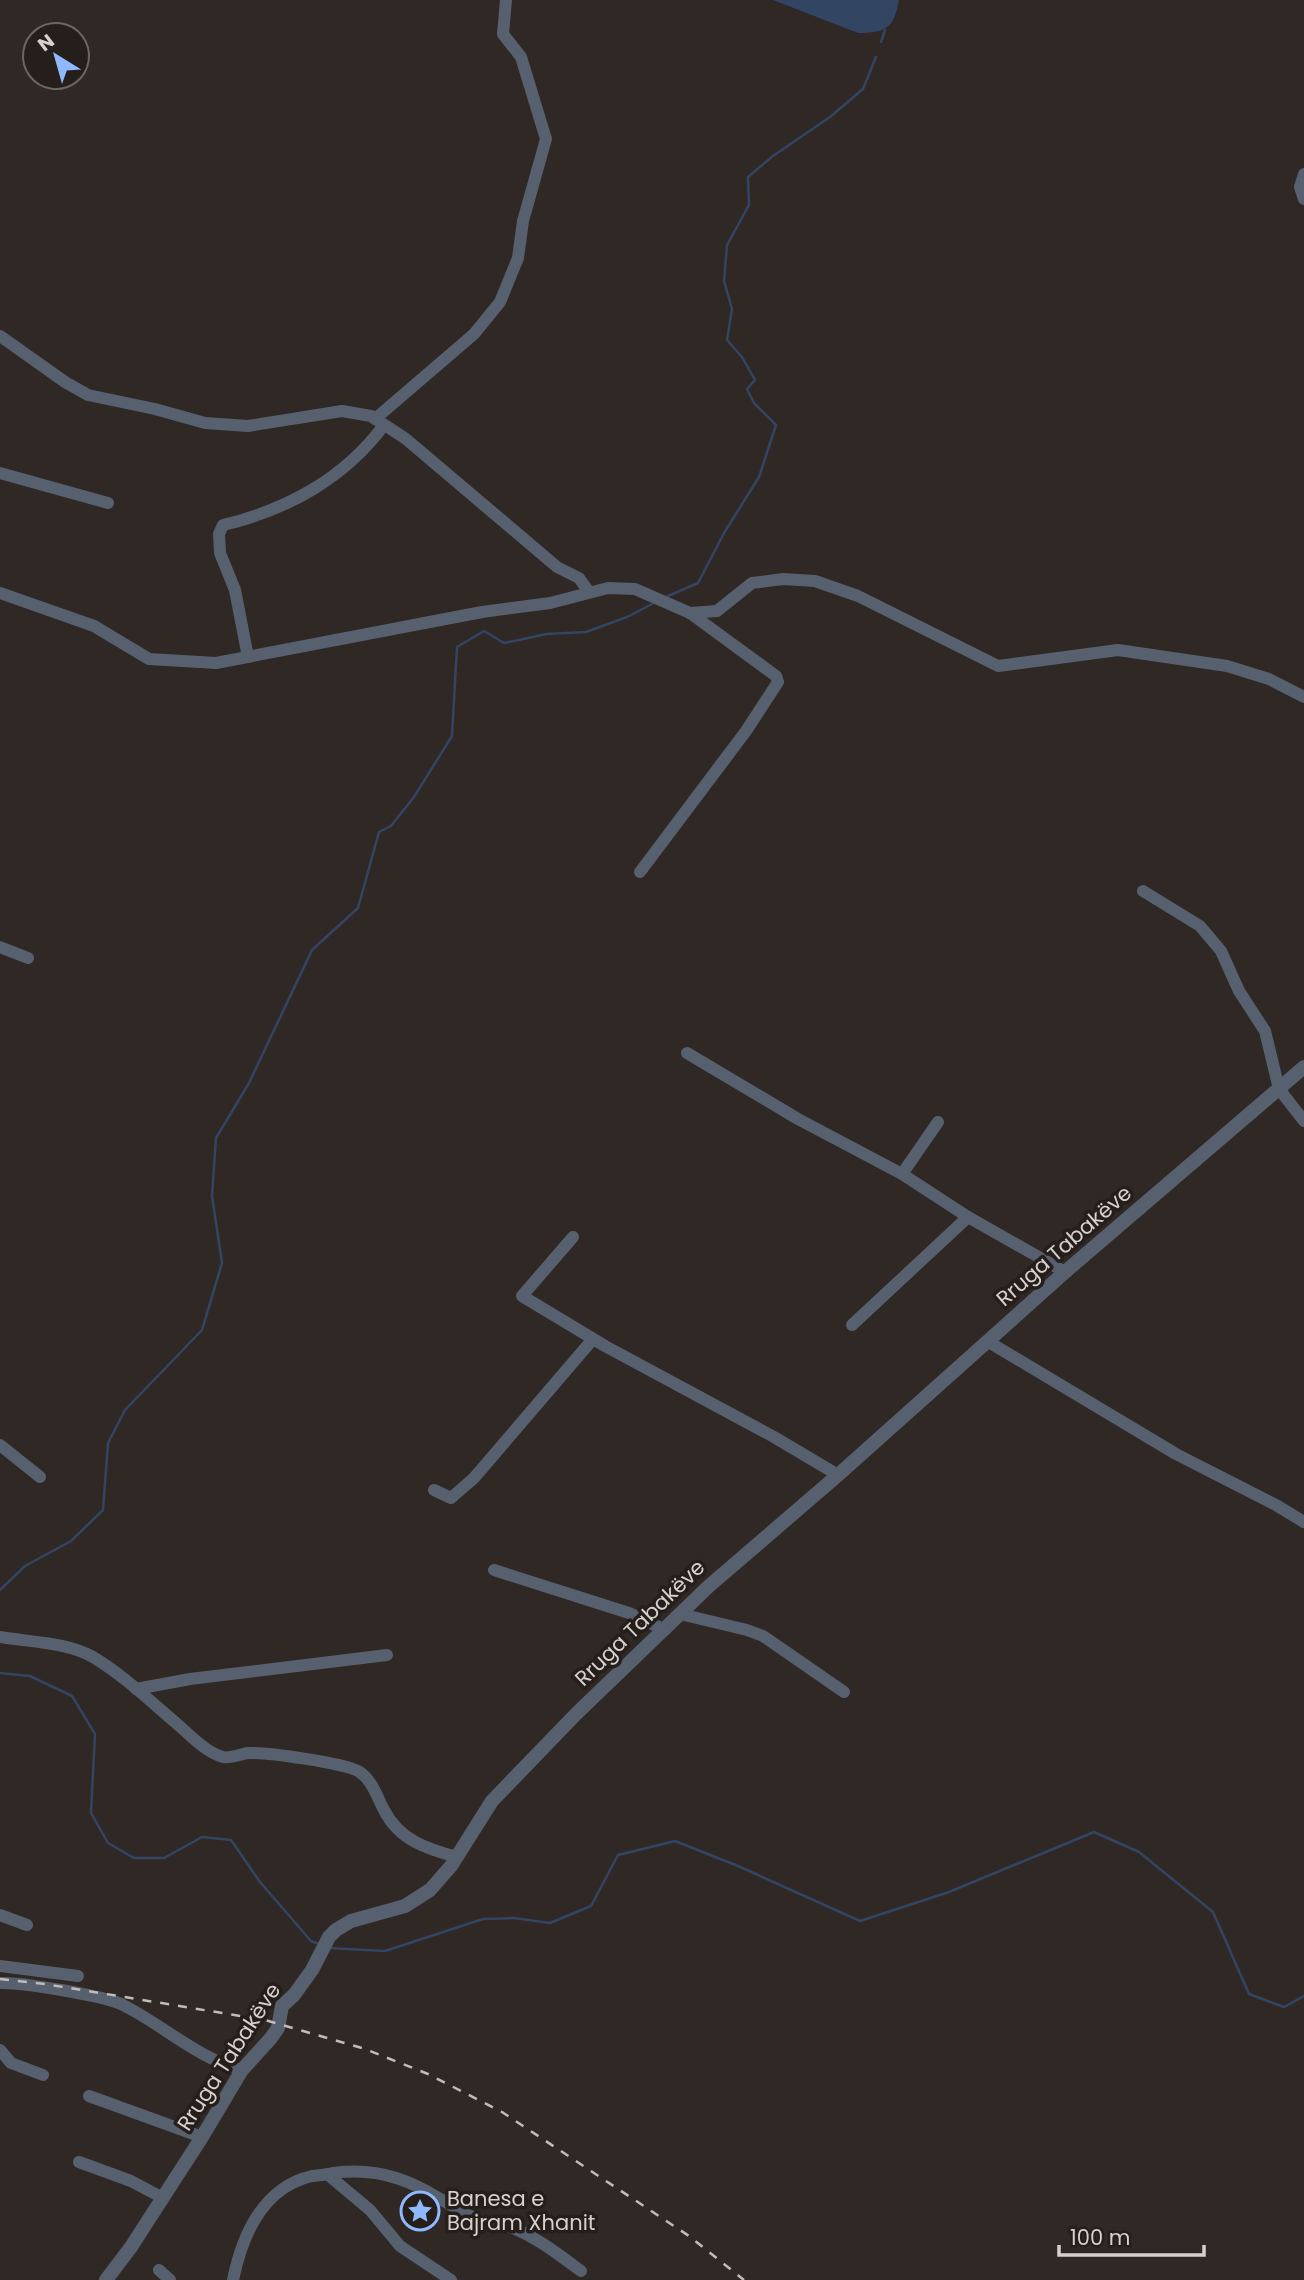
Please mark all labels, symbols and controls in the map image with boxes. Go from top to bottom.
north arrow [21,21,91,91]
text: N [32,28,60,58]
street label: Rruga Tabakëve [990,1179,1138,1313]
street label: Rruga Tabakëve [568,1553,711,1692]
street label: Rruga Tabakëve [170,1977,287,2136]
place label: Banesa e Bajram Xhanit [447,2184,595,2237]
place icon: Banesa e Bajram Xhanit [399,2190,441,2232]
scale bar [1059,2214,1204,2258]
text: 100 m [1070,2223,1130,2252]

